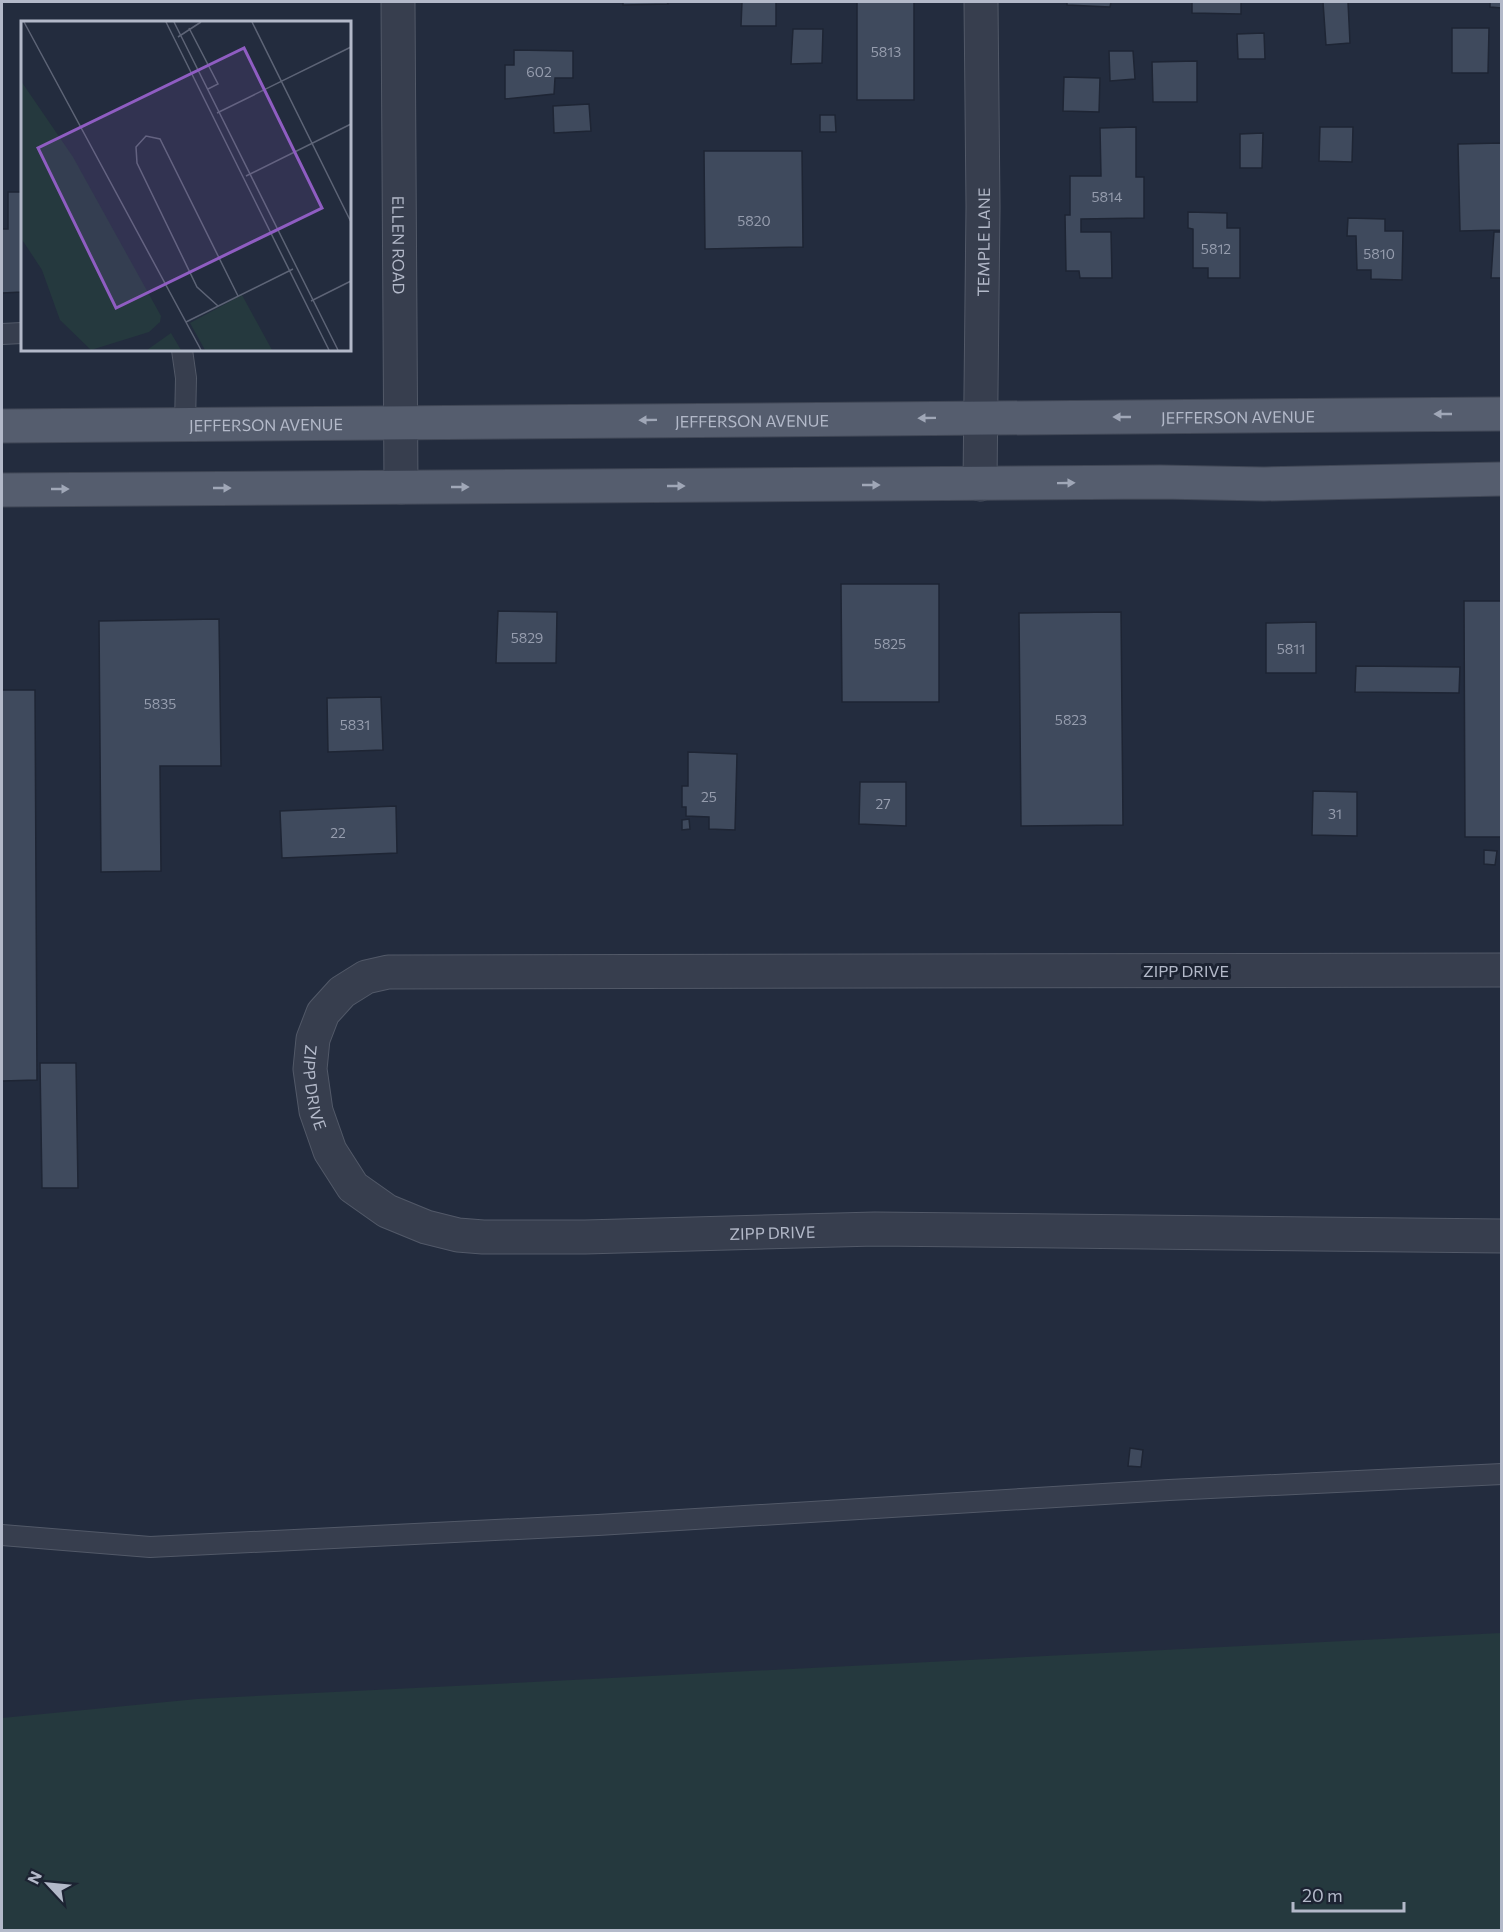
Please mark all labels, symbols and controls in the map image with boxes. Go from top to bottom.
inset map [21,21,351,351]
house number: 5813 [871,43,901,60]
house number: 602 [526,63,552,80]
street label: TEMPLE LANE [973,188,993,296]
house number: 5814 [1092,188,1123,205]
street label: ELLEN ROAD [390,196,409,294]
house number: 5820 [737,212,771,229]
house number: 5812 [1201,240,1231,257]
house number: 5810 [1363,245,1395,262]
street label: JEFFERSON AVENUE [1161,406,1315,426]
one-way arrow [1434,409,1453,419]
street label: JEFFERSON AVENUE [675,410,829,430]
one-way arrow [1113,412,1132,422]
one-way arrow [918,413,937,423]
street label: JEFFERSON AVENUE [189,414,343,434]
one-way arrow [639,415,658,424]
one-way arrow [1056,478,1075,488]
one-way arrow [861,480,880,490]
one-way arrow [666,481,685,491]
one-way arrow [450,482,469,492]
one-way arrow [213,483,232,493]
one-way arrow [50,485,69,494]
house number: 5829 [511,629,543,646]
house number: 5825 [874,635,906,652]
house number: 5811 [1277,640,1305,657]
house number: 5835 [144,695,176,712]
house number: 5823 [1055,711,1087,728]
house number: 5831 [340,716,370,733]
house number: 25 [701,788,717,805]
house number: 27 [875,795,891,812]
house number: 31 [1328,805,1342,822]
house number: 22 [330,824,346,841]
street label: ZIPP DRIVE [1143,961,1229,980]
street label: ZIPP DRIVE [300,1044,331,1132]
street label: ZIPP DRIVE [729,1221,816,1243]
north arrow [18,1854,78,1914]
text: N [23,1868,45,1887]
scale bar [1293,1875,1404,1913]
text: 20 m [1302,1884,1343,1906]

